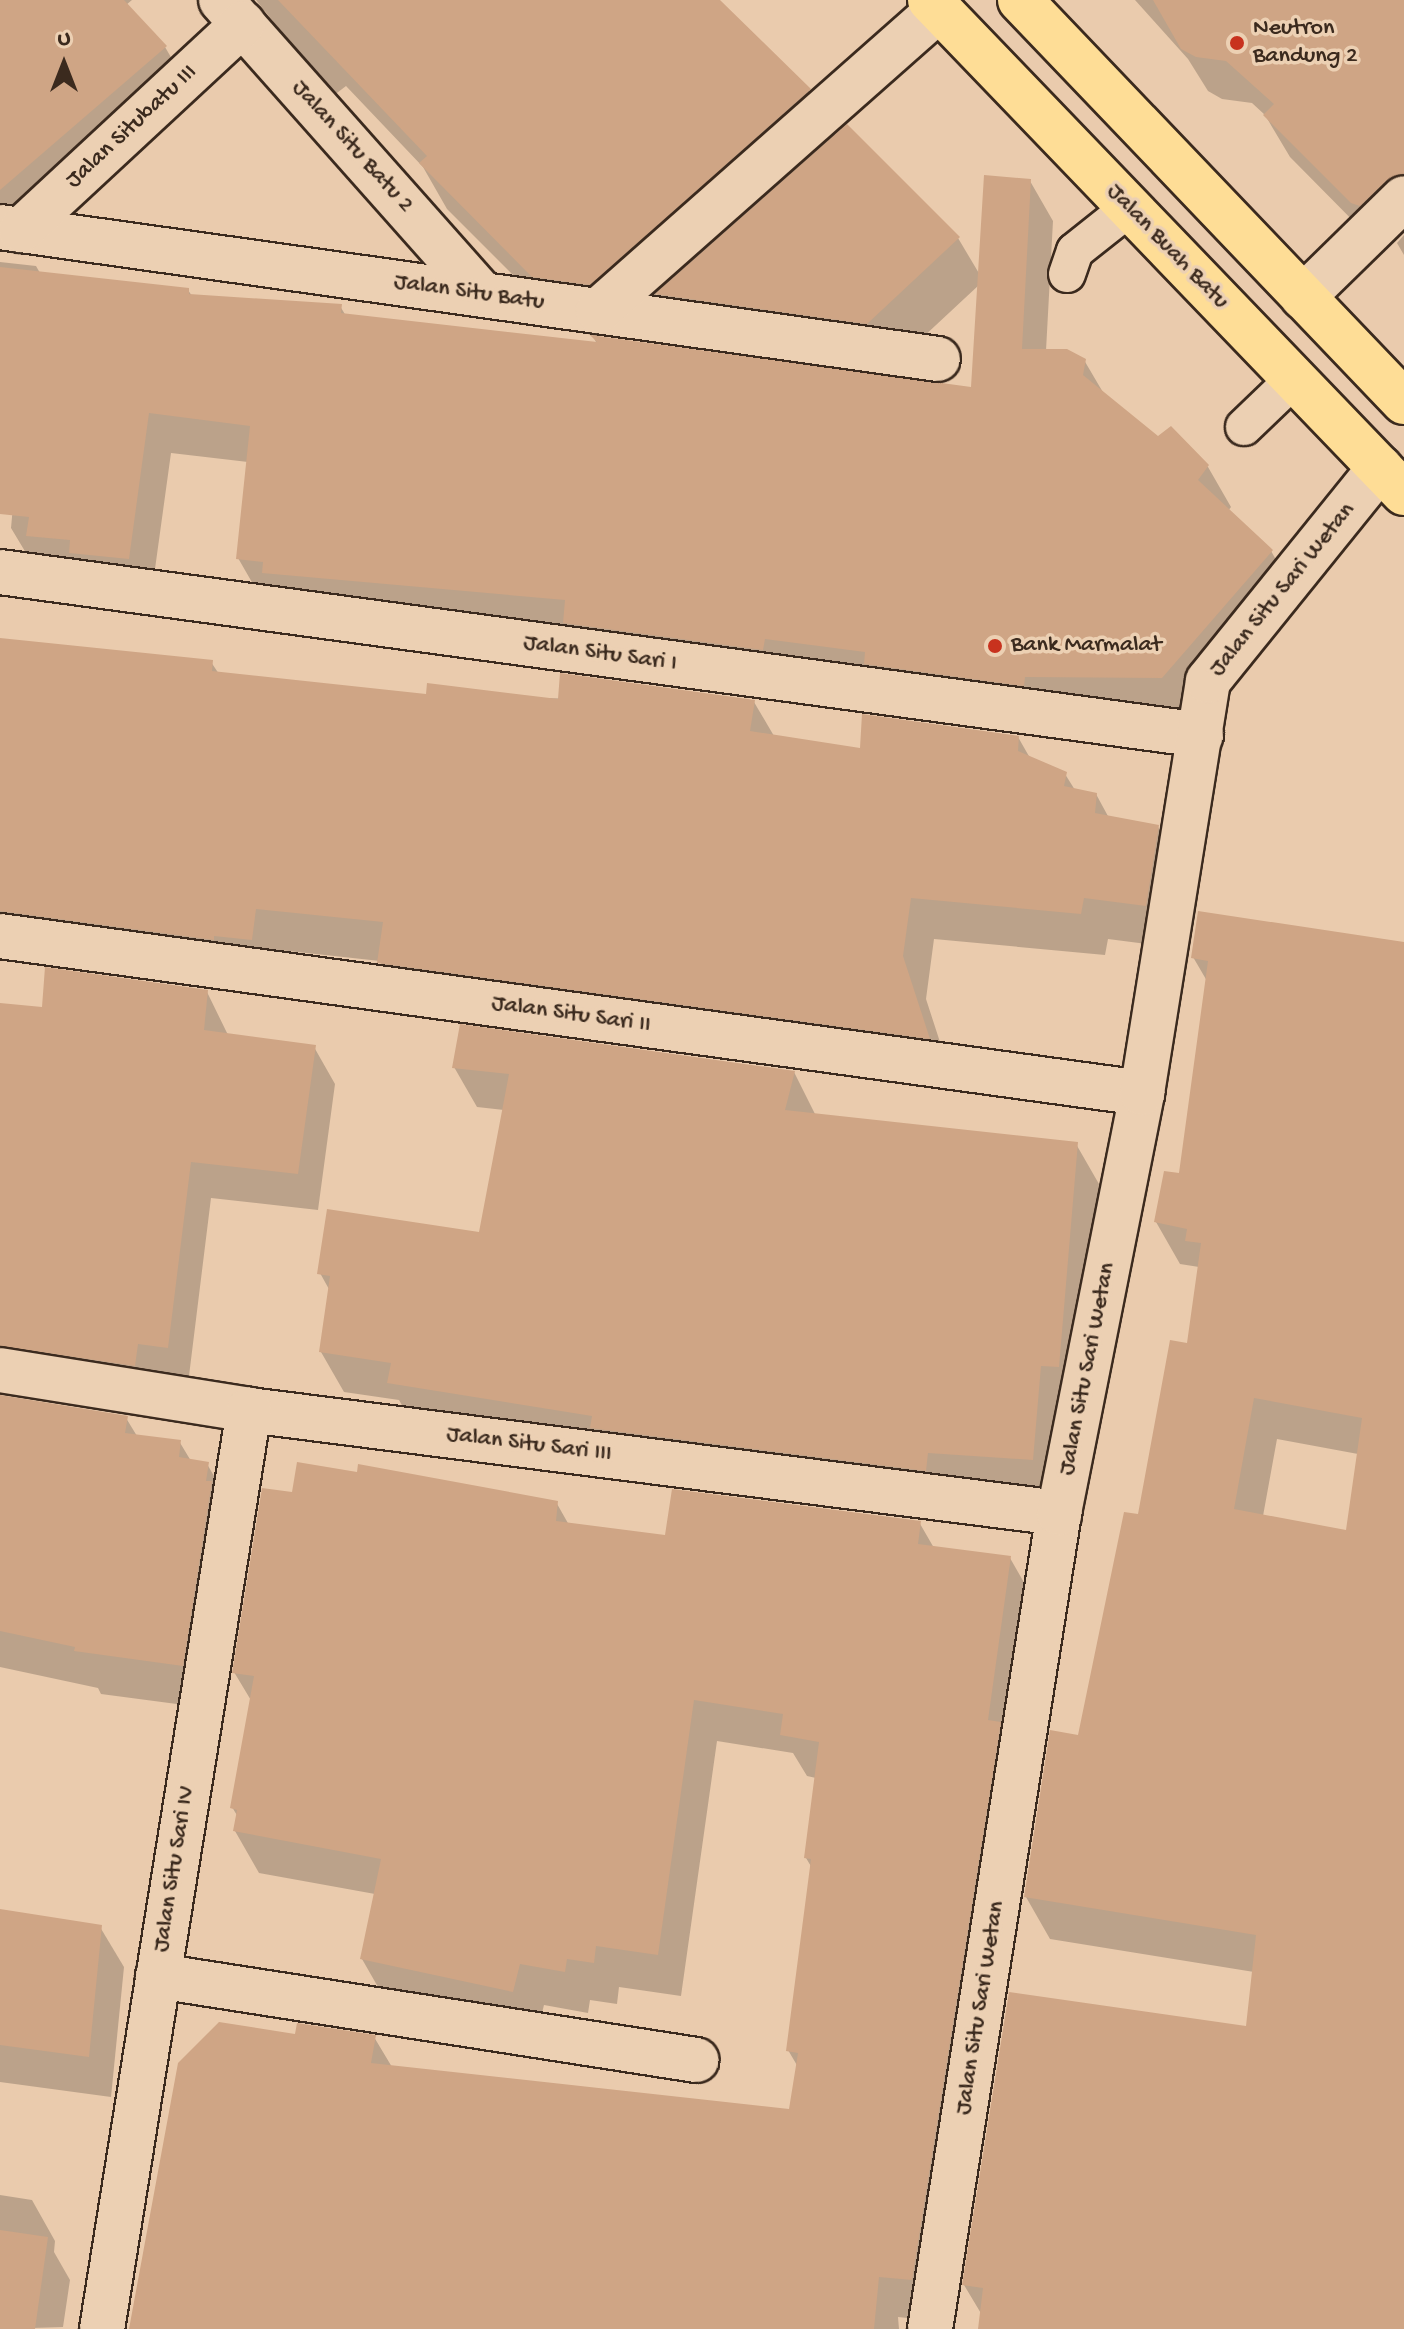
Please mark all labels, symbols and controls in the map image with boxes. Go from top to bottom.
place label: Neutron Bandung 2 [1253,15,1358,71]
north arrow [24,24,104,104]
text: U [58,27,70,53]
marker: Neutron Bandung 2 [1228,34,1246,52]
street label: Jalan Situbatu III [60,59,204,195]
street label: Jalan Situ Batu 2 [285,75,419,219]
street label: Jalan Buah Batu [1100,178,1234,316]
street label: Jalan Situ Batu [392,268,546,318]
street label: Jalan Situ Sari Wetan [1204,497,1362,683]
street label: Jalan Situ Sari I [522,629,678,679]
place label: Bank Marmalat [1011,632,1162,660]
marker: Bank Marmalat [986,637,1004,655]
street label: Jalan Situ Sari II [490,990,652,1040]
street label: Jalan Situ Sari Wetan [1053,1260,1123,1478]
street label: Jalan Situ Sari III [445,1421,613,1469]
street label: Jalan Situ Sari IV [148,1784,202,1954]
street label: Jalan Situ Sari Wetan [950,1899,1012,2117]

